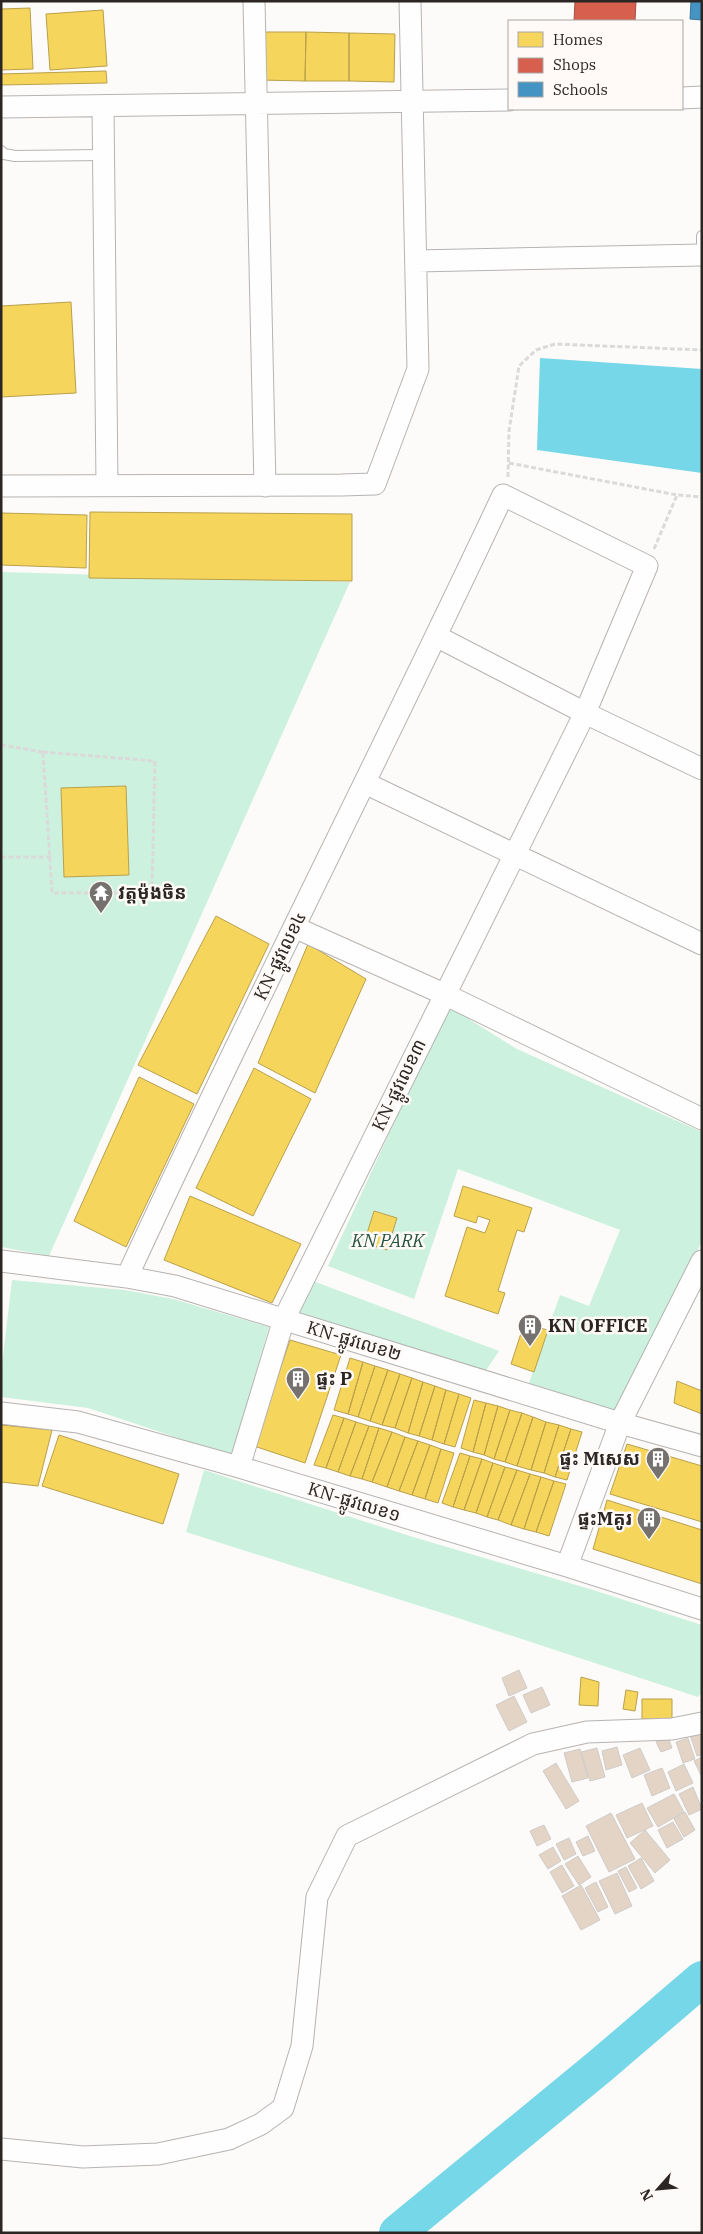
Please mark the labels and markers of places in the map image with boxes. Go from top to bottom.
temple icon: វត្តម៉ុងចិន [88,880,114,914]
place label: វត្តម៉ុងចិន [118,881,186,904]
building icon: KN OFFICE [517,1313,543,1347]
place label: KN OFFICE [548,1314,648,1337]
building icon: ផ្ទះ P [285,1366,311,1400]
place label: ផ្ទះ P [316,1367,352,1390]
building icon: ផ្ទះ Mសេស [645,1446,671,1480]
place label: ផ្ទះ Mសេស [559,1447,640,1470]
building icon: ផ្ទះMគូរ [636,1506,662,1540]
place label: ផ្ទះMគូរ [577,1507,632,1530]

